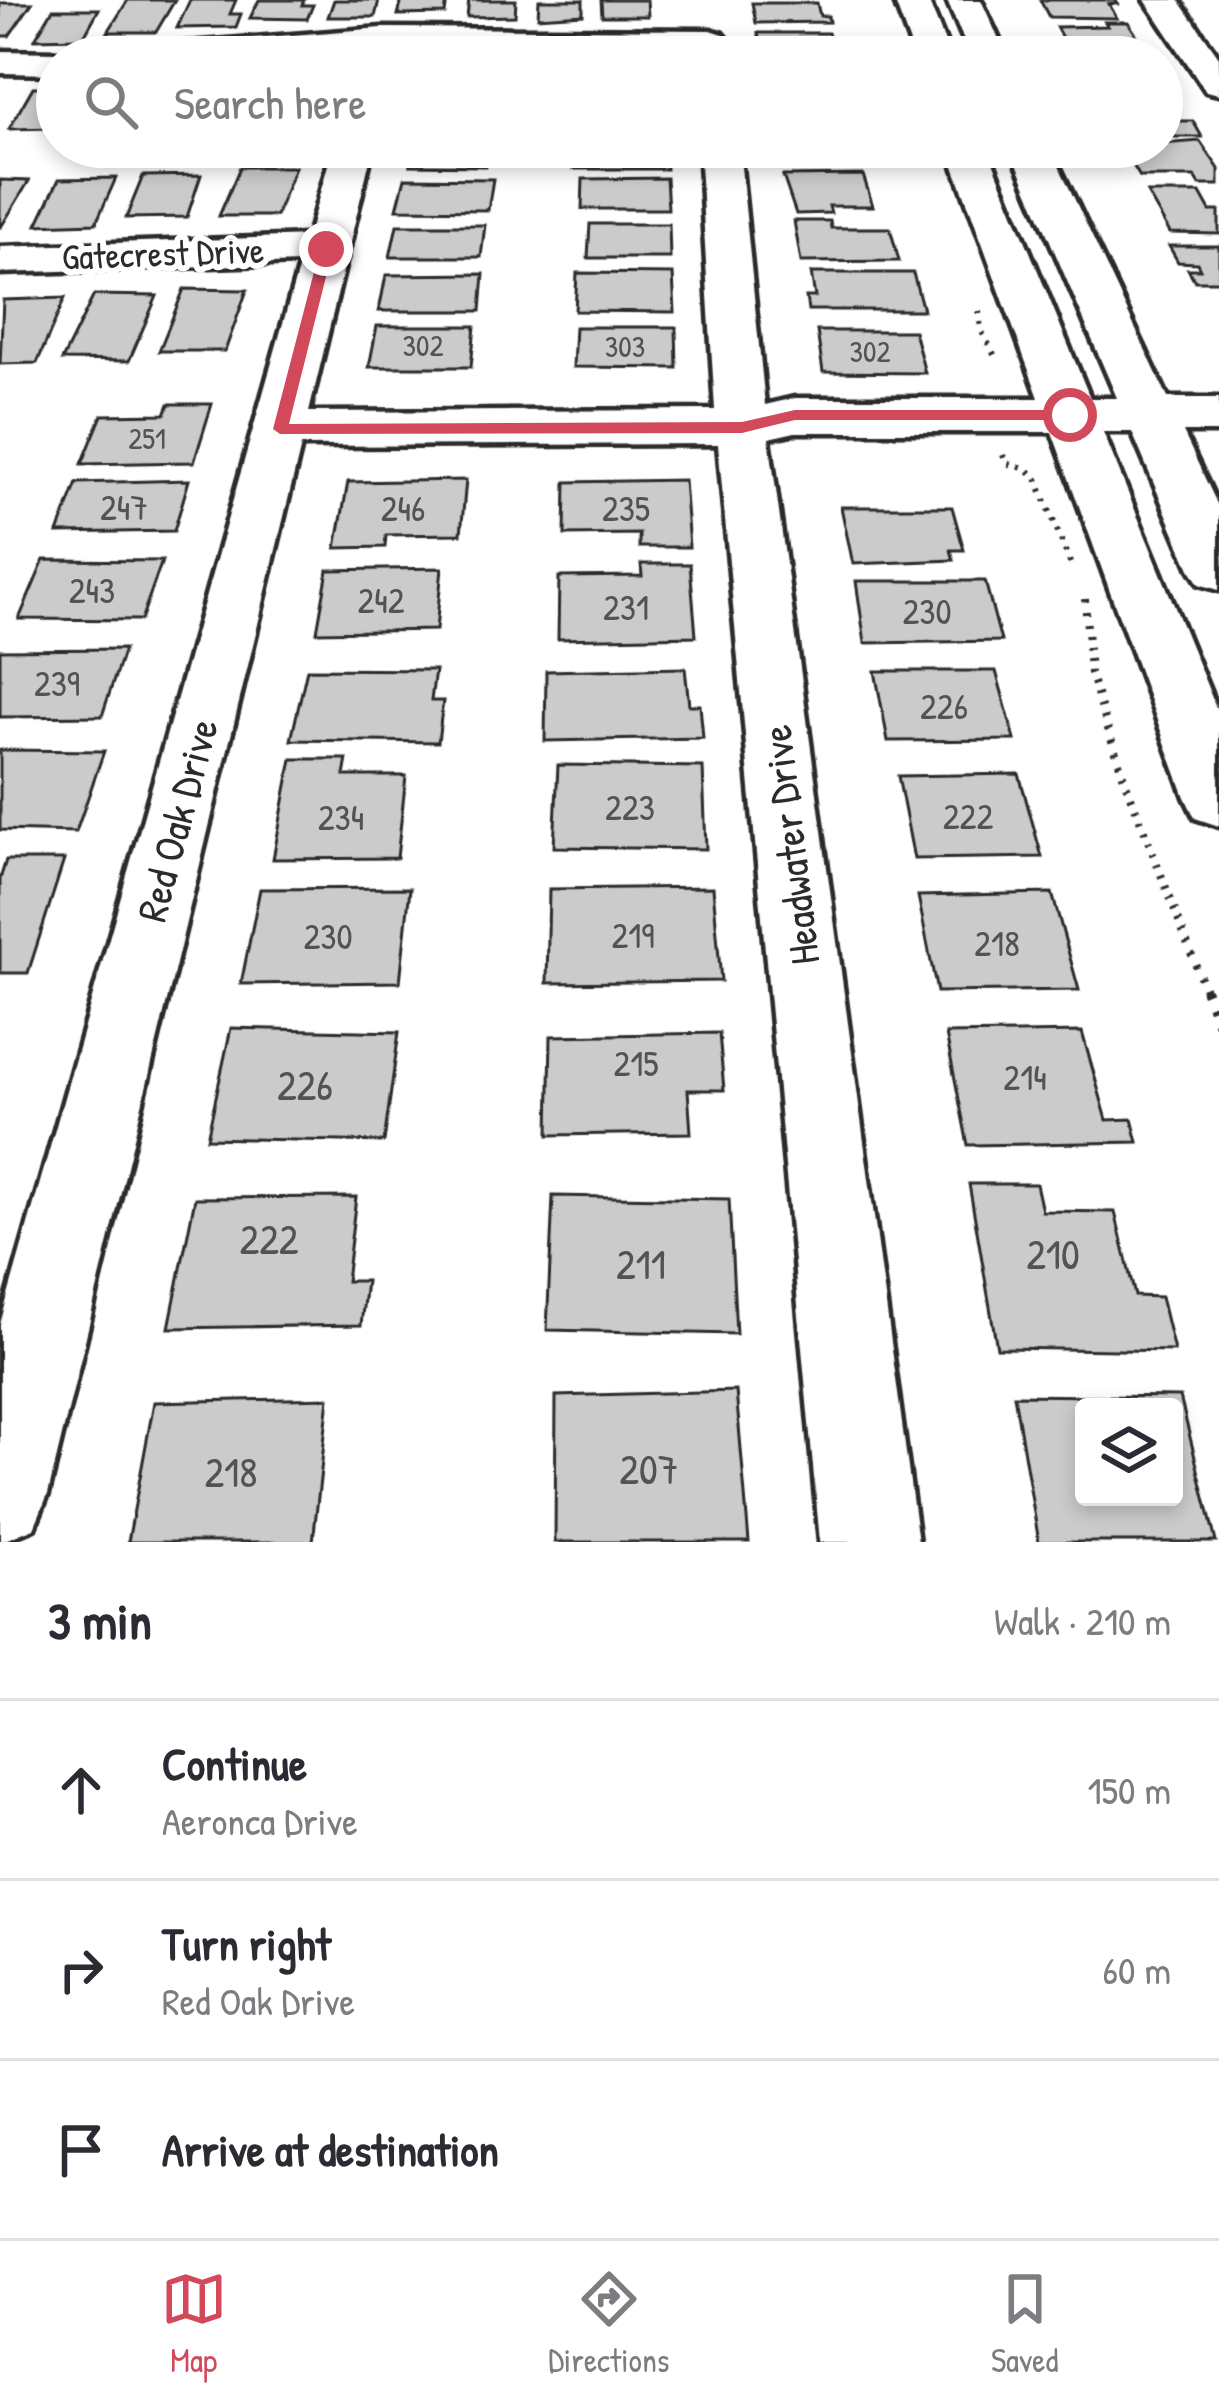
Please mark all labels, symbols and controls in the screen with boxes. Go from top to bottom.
search box [36,36,1183,168]
icon: search [78,69,144,135]
text: Search here [174,72,366,133]
route end [299,222,353,276]
street label: Gatecrest Drive [61,224,265,281]
house number: 302 [403,325,443,365]
house number: 303 [605,326,645,366]
house number: 302 [850,331,890,371]
route start [1043,388,1097,442]
house number: 251 [128,418,166,458]
house number: 247 [100,482,148,531]
house number: 246 [381,483,425,532]
house number: 235 [602,483,650,532]
house number: 243 [69,565,115,614]
house number: 242 [357,575,405,624]
house number: 231 [603,582,649,631]
house number: 230 [902,586,952,635]
house number: 239 [34,658,80,707]
house number: 226 [920,681,968,730]
street label: Red Oak Drive [122,712,231,928]
street label: Headwater Drive [747,722,832,968]
house number: 223 [605,782,655,831]
house number: 222 [943,791,993,840]
house number: 234 [318,792,364,841]
house number: 219 [611,910,655,959]
house number: 230 [303,911,353,960]
house number: 218 [974,918,1020,967]
house number: 215 [613,1038,659,1087]
house number: 214 [1003,1052,1047,1101]
house number: 226 [277,1056,333,1113]
house number: 222 [240,1210,299,1267]
house number: 210 [1026,1225,1080,1282]
house number: 211 [616,1235,666,1292]
map controls [1075,1398,1183,1506]
button: layers [1075,1398,1183,1506]
house number: 207 [619,1440,679,1497]
house number: 218 [204,1443,258,1500]
text: 3 min [48,1586,152,1655]
text: Walk · 210 m [994,1594,1171,1647]
text: Continue [162,1733,307,1794]
icon: ahead [48,1757,114,1823]
text: 150 m [1087,1763,1171,1816]
text: Aeronca Drive [162,1794,358,1847]
text: Turn right [162,1913,331,1974]
icon: right [48,1937,114,2003]
text: 60 m [1102,1943,1171,1996]
text: Red Oak Drive [162,1974,355,2027]
icon: arrive [48,2117,114,2183]
text: Arrive at destination [162,2119,499,2180]
tab: Map [161,2266,227,2382]
tab: Directions [548,2266,670,2382]
tab: Saved [991,2266,1058,2382]

